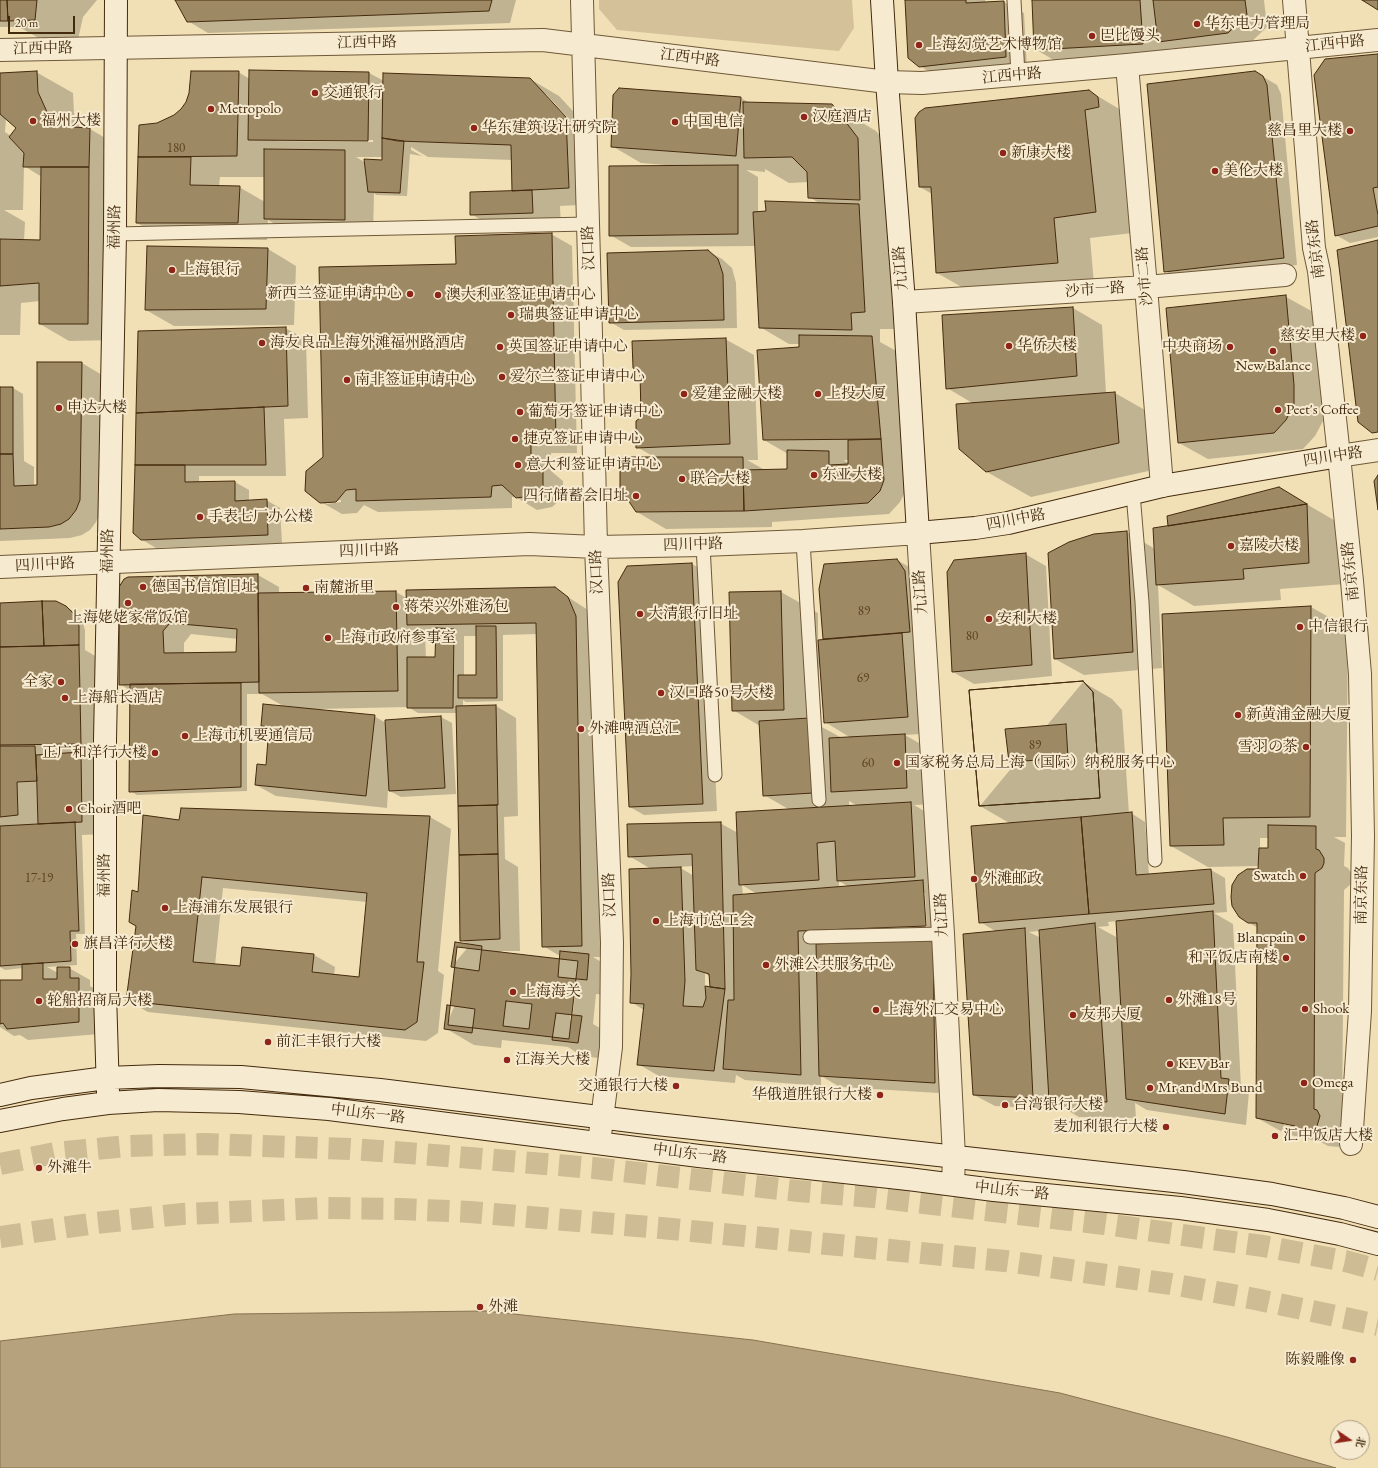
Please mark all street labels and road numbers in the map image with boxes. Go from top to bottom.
street label: 江西中路 [1304,32,1366,56]
street label: 江西中路 [337,33,397,53]
street label: 江西中路 [13,39,73,59]
street label: 江西中路 [659,45,721,71]
street label: 江西中路 [981,64,1043,88]
street label: 福州路 [106,204,124,250]
street label: 南京东路 [1303,218,1329,280]
street label: 汉口路 [579,225,599,271]
street label: 九江路 [890,245,912,291]
street label: 沙市二路 [1133,245,1157,307]
street label: 沙市一路 [1064,279,1126,301]
street label: 四川中路 [1302,443,1364,471]
street label: 四川中路 [985,505,1047,535]
street label: 福州路 [99,528,117,574]
street label: 四川中路 [663,535,723,555]
street label: 南京东路 [1339,540,1363,602]
street label: 四川中路 [339,541,399,561]
street label: 汉口路 [587,549,607,595]
street label: 四川中路 [15,554,75,576]
street label: 九江路 [910,569,932,615]
street label: 福州路 [96,853,114,897]
street label: 南京东路 [1352,865,1372,925]
street label: 汉口路 [600,872,620,918]
street label: 九江路 [932,892,952,938]
street label: 中山东一路 [330,1100,406,1128]
street label: 中山东一路 [652,1140,728,1168]
street label: 中山东一路 [974,1178,1050,1204]

